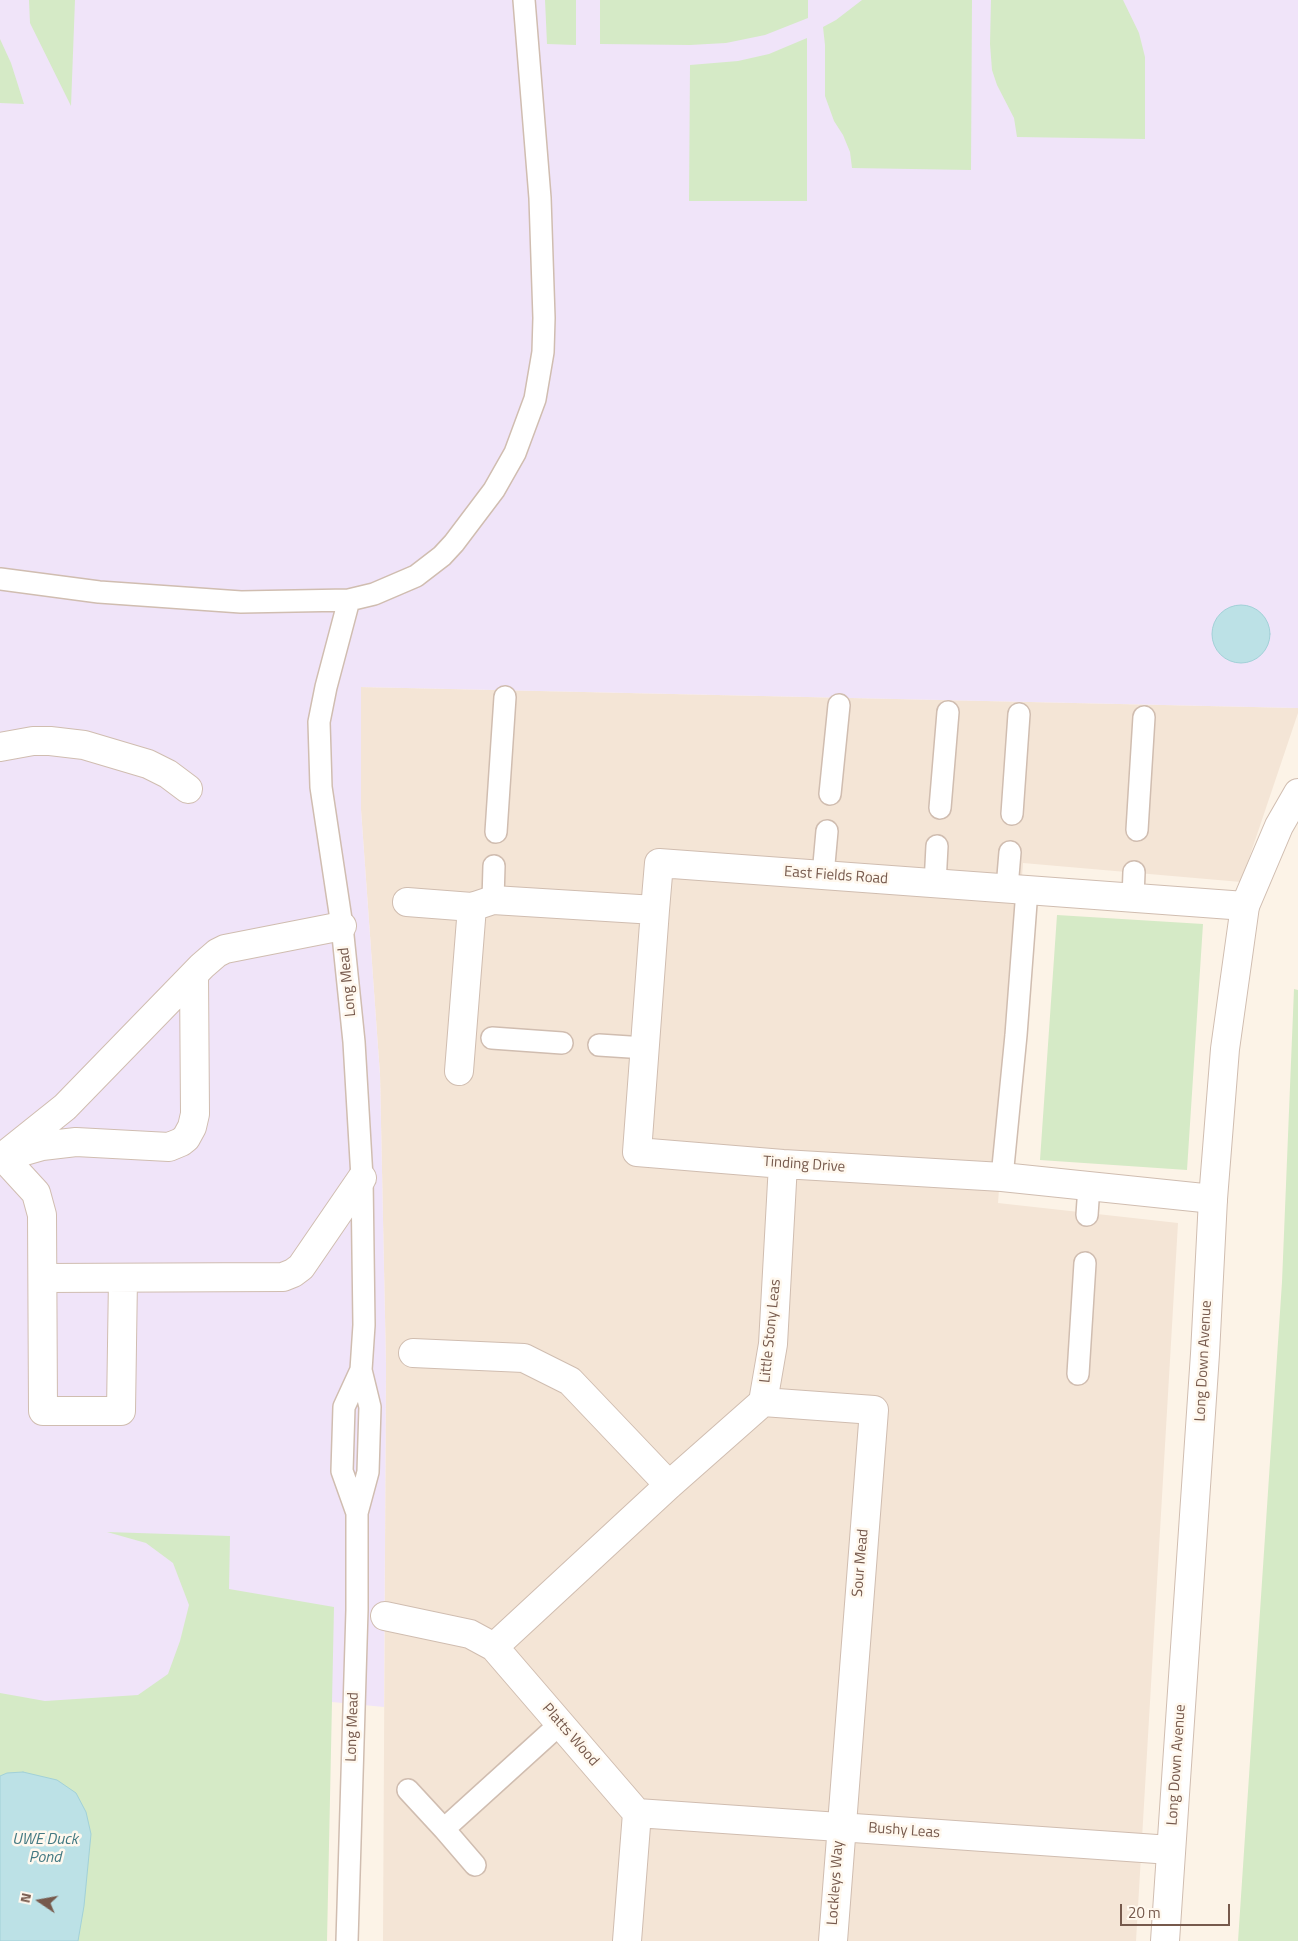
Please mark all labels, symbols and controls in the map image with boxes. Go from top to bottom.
street label: East Fields Road [783,863,889,889]
street label: Long Mead [335,946,361,1018]
street label: Tinding Drive [762,1153,846,1177]
street label: Little Stony Leas [757,1278,785,1384]
street label: Long Down Avenue [1192,1300,1216,1422]
street label: Sour Mead [849,1528,873,1598]
street label: Long Mead [343,1692,363,1762]
street label: Platts Wood [538,1700,602,1770]
street label: Long Down Avenue [1164,1704,1190,1826]
street label: Bushy Leas [868,1820,940,1842]
water label: UWE Duck Pond [12,1830,78,1868]
street label: Lockleys Way [824,1840,848,1926]
north arrow [15,1876,65,1926]
text: N [14,1891,36,1905]
scale bar [1123,1894,1233,1926]
text: 20 m [1128,1901,1161,1924]

